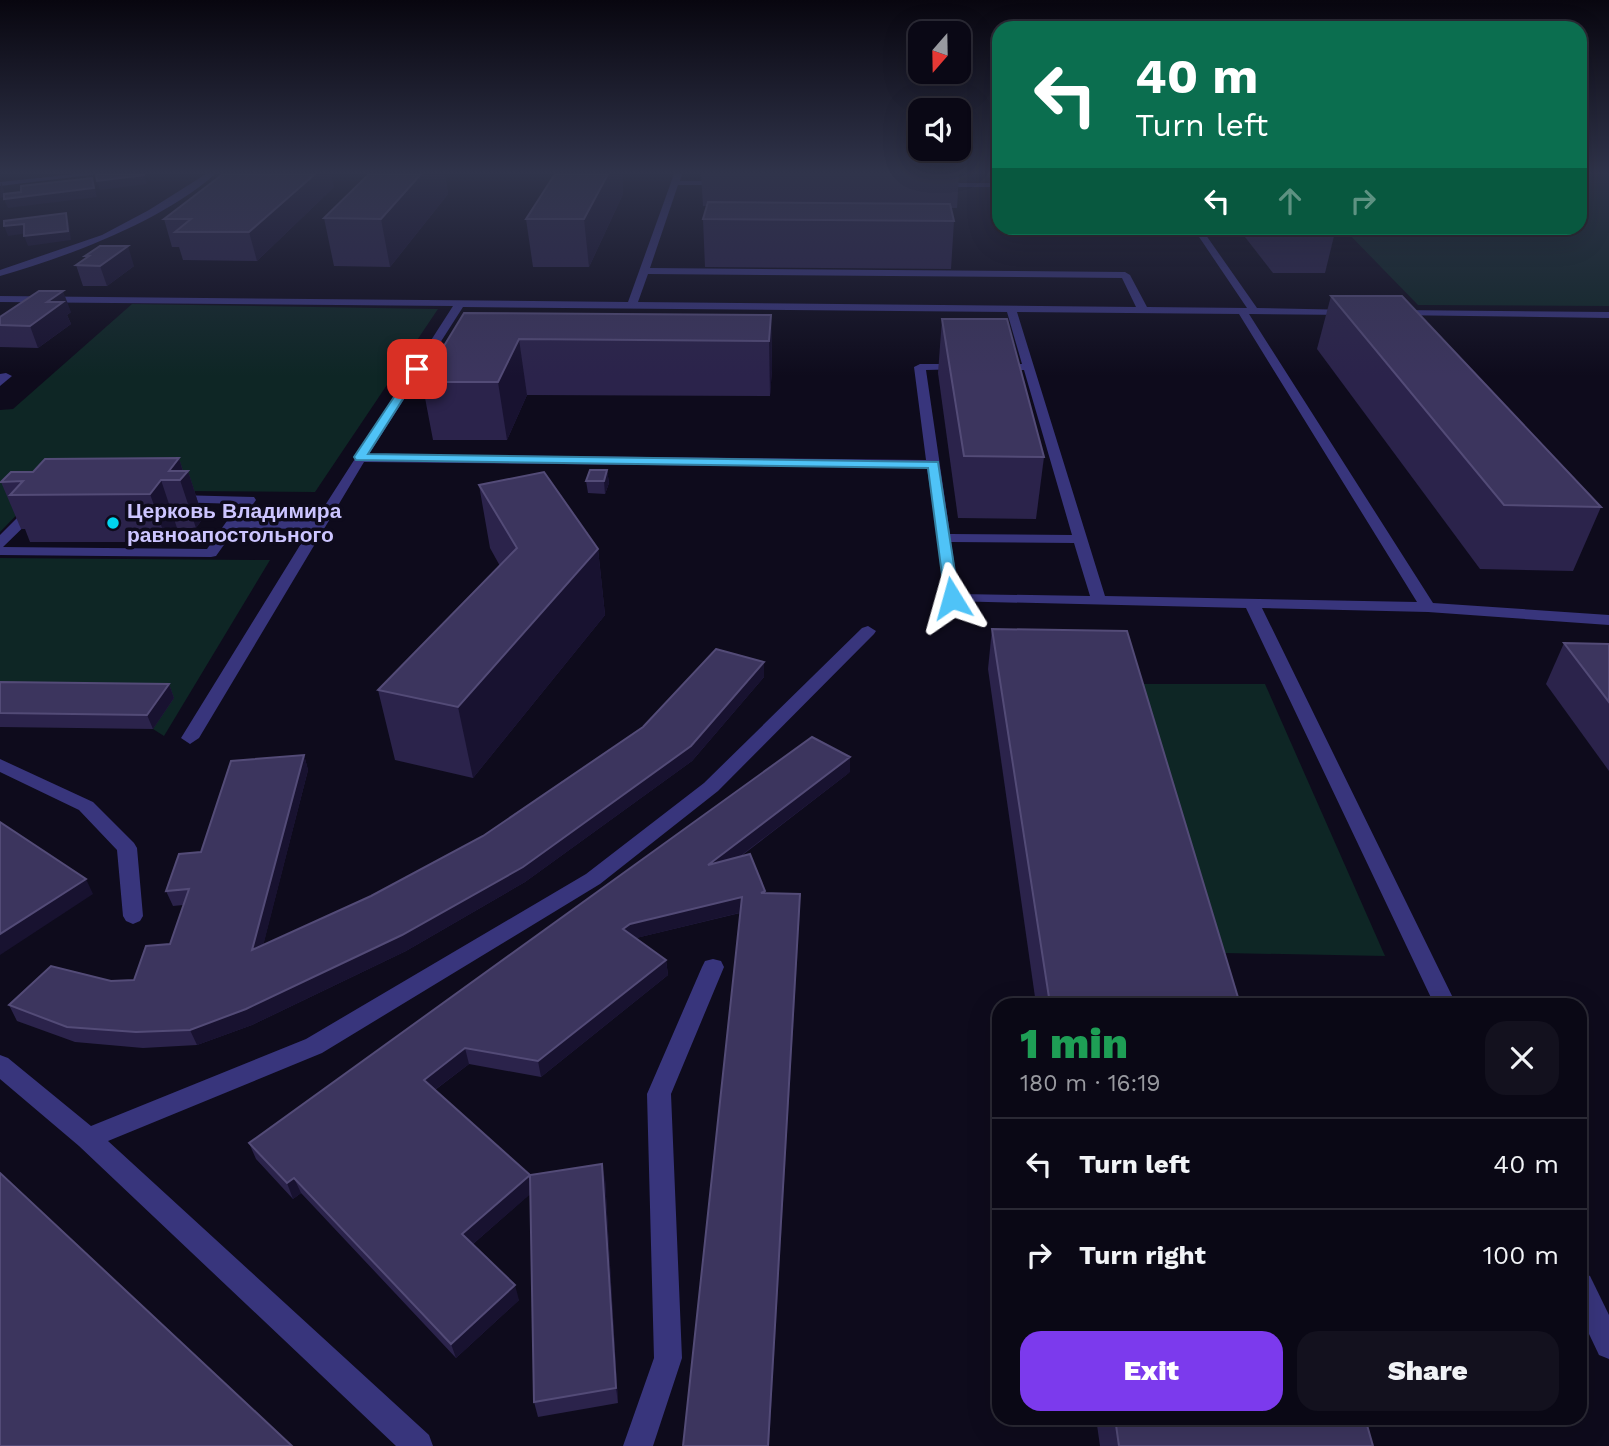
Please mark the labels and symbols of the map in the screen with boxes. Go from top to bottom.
north arrow [908,21,971,84]
pin [387,339,447,399]
place label: Церковь Владимира равноапостольного [127,498,342,547]
marker: Церковь Владимира равноапостольного [105,515,121,531]
position arrow [915,561,989,635]

